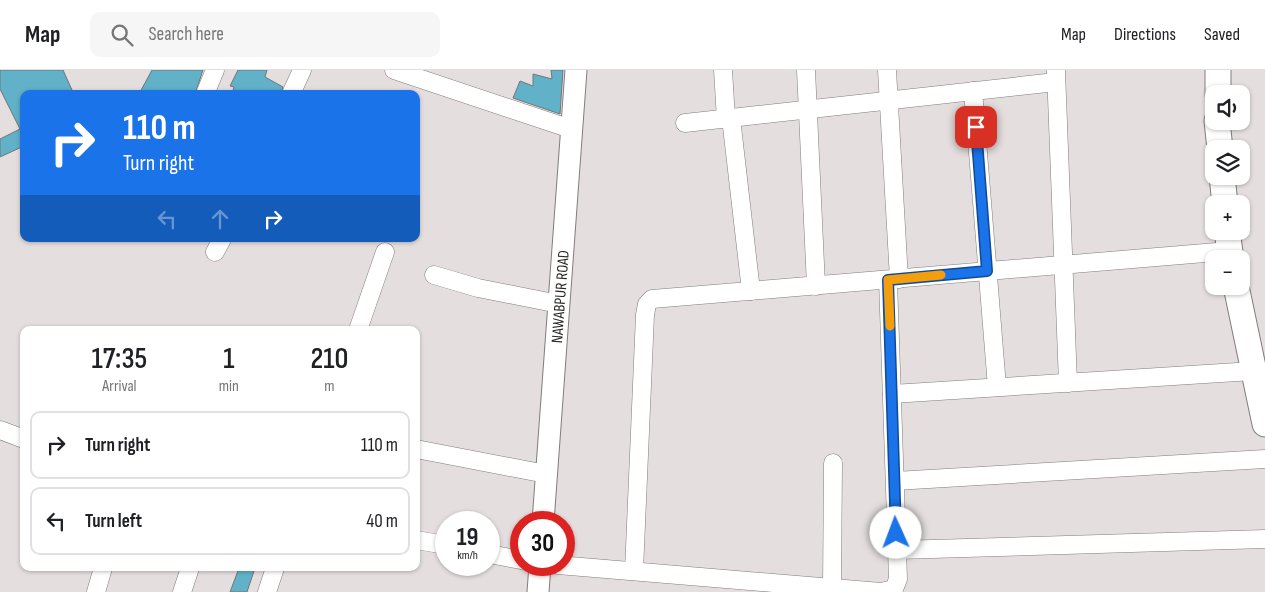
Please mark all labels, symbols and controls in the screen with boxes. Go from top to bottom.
search box [90,12,440,57]
text: Map [25,20,60,49]
icon: search [108,21,136,49]
text: Search here [148,23,224,46]
text: Map [1061,24,1086,45]
text: Directions [1114,24,1176,45]
text: Saved [1204,24,1240,45]
map controls [1205,85,1250,295]
button: sound [1205,85,1250,130]
pin [955,106,997,148]
text: 110 m [123,107,196,150]
icon: right [40,110,105,175]
icon: arrive [962,113,990,141]
button: layers [1205,140,1250,185]
text: Turn right [123,150,194,177]
button: + [1205,195,1250,240]
icon: left [153,205,181,233]
icon: ahead [206,205,234,233]
icon: right [259,205,287,233]
street label: NAWABPUR ROAD [548,249,574,344]
button: − [1205,250,1250,295]
text: 17:35 [92,341,147,377]
text: 1 [223,341,234,377]
text: 210 [310,341,348,377]
text: Arrival [102,377,137,396]
text: min [219,377,239,396]
text: m [324,377,335,396]
icon: right [42,431,70,459]
text: Turn right [85,434,150,457]
text: 110 m [361,434,398,457]
position arrow [869,506,921,558]
icon: left [42,507,70,535]
text: Turn left [85,510,142,533]
text: 40 m [366,510,398,533]
speed limit sign: 30 [510,511,575,576]
text: 19 [457,522,478,553]
text: km/h [457,548,478,563]

